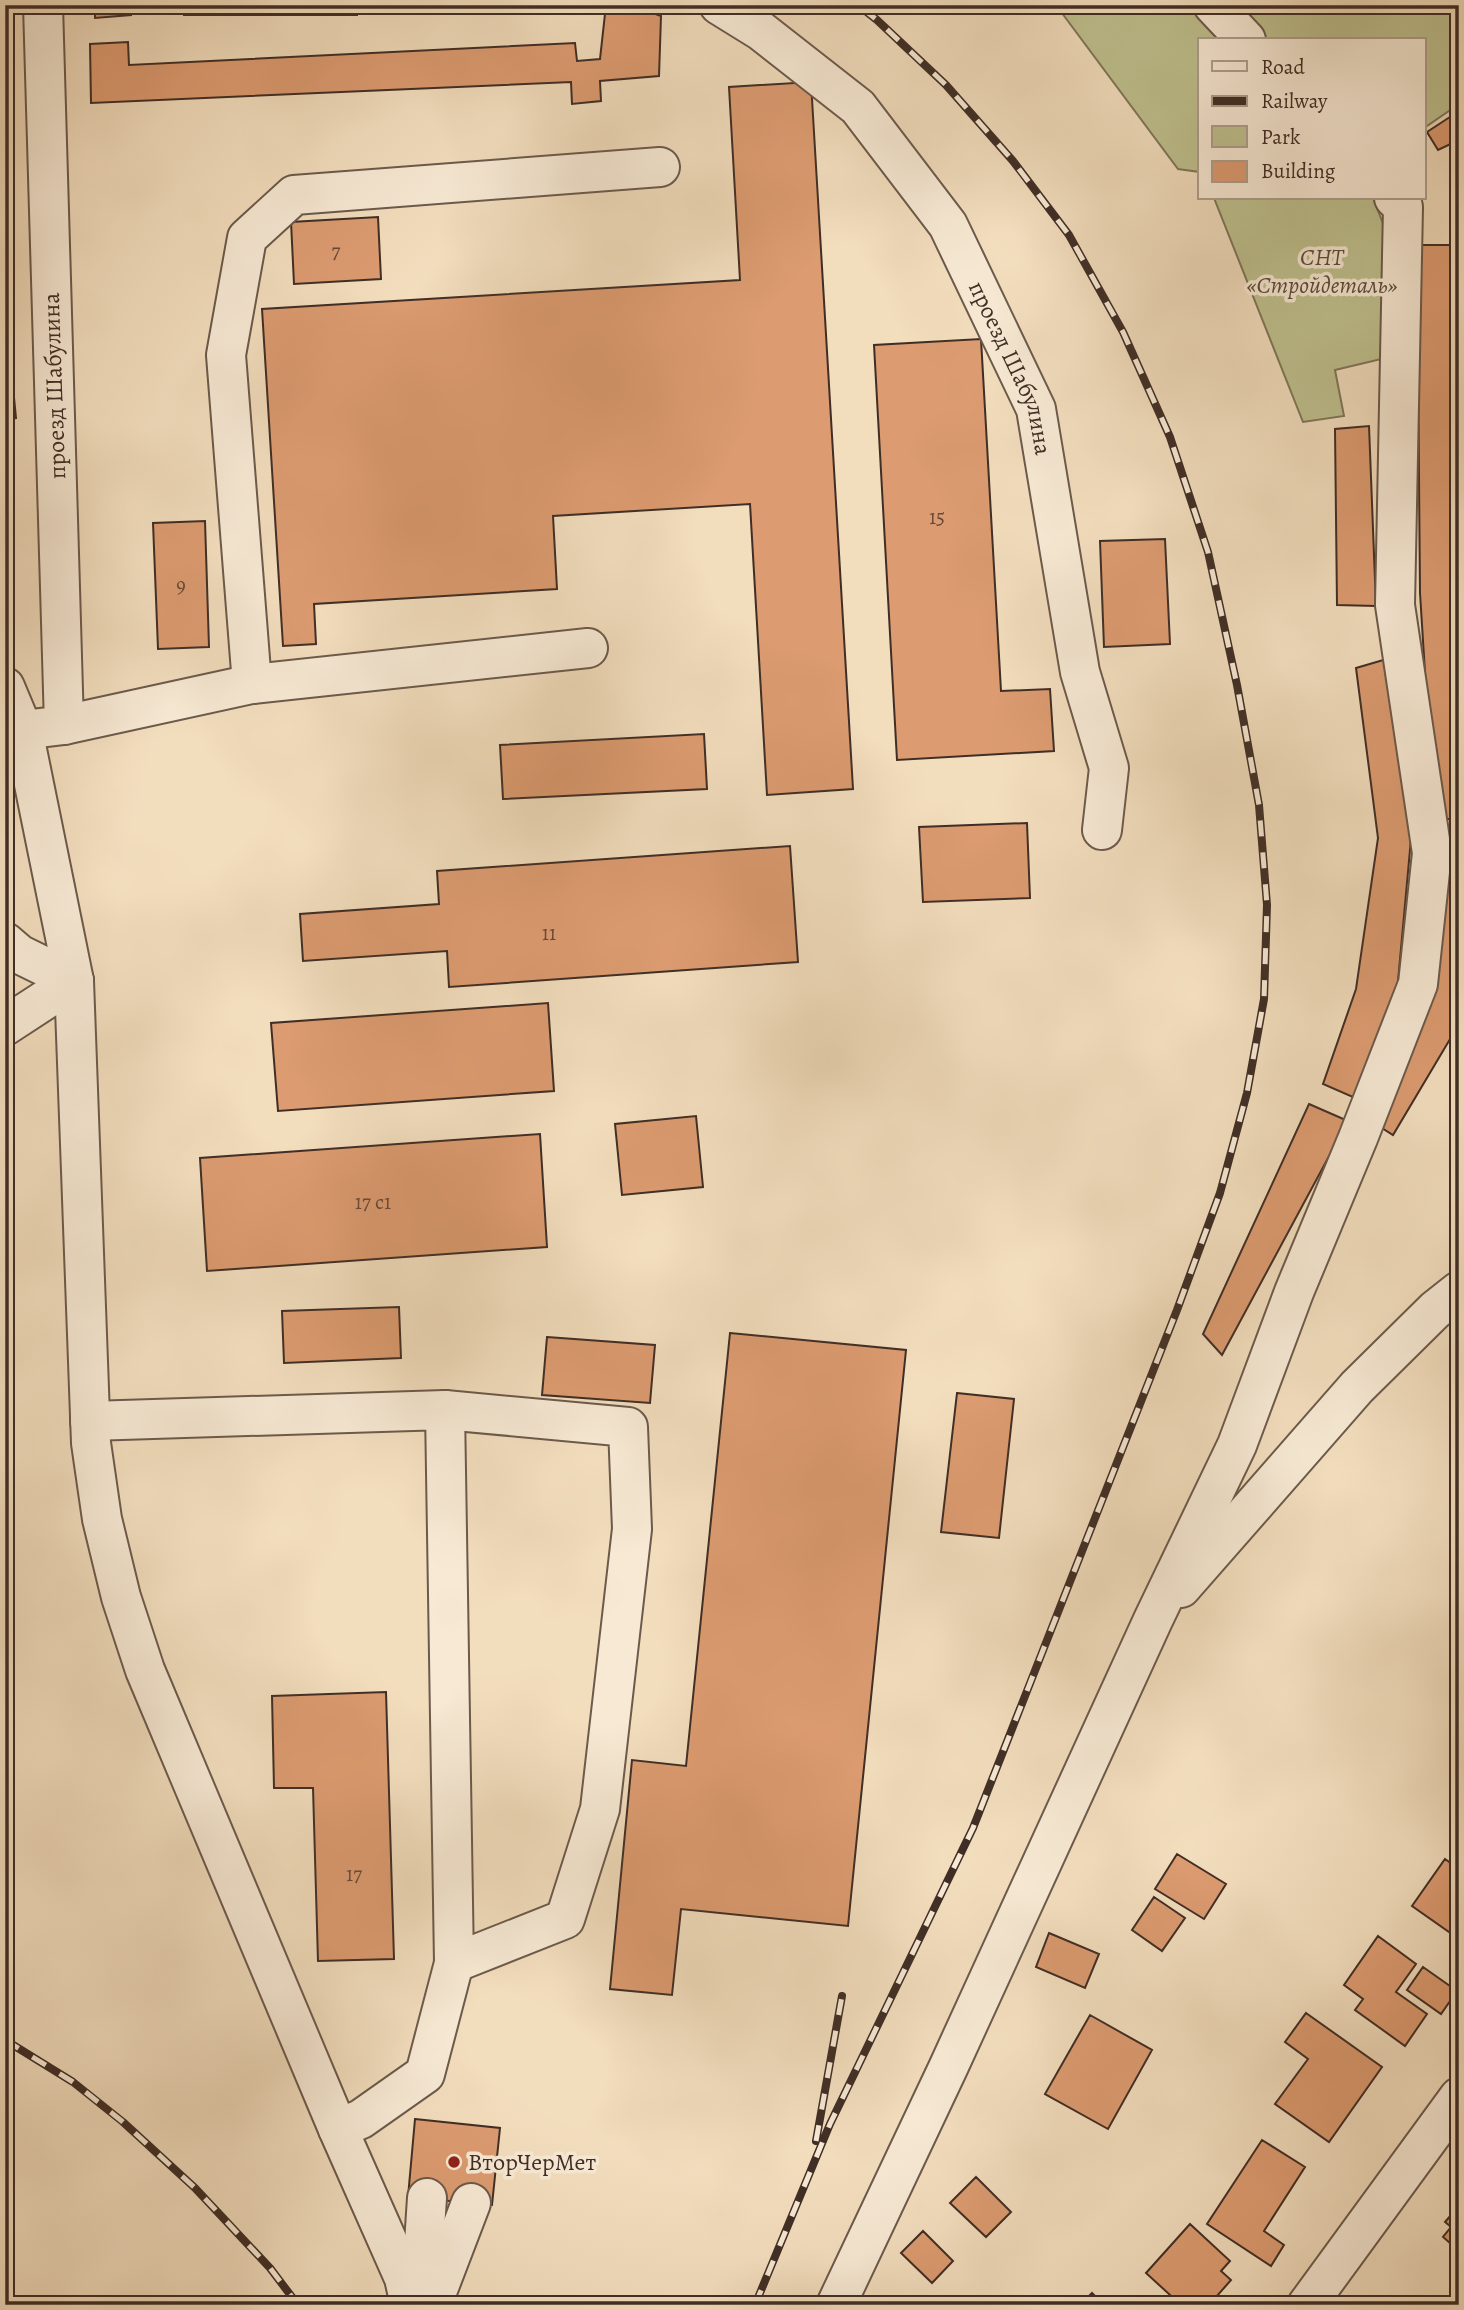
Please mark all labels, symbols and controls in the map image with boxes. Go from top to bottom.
legend [1198,38,1426,200]
text: Road [1261,53,1305,81]
text: Railway [1261,87,1328,115]
text: Park [1261,123,1301,151]
text: Building [1261,157,1336,185]
house number: 7 [332,237,341,265]
park label: СНТ «Стройдеталь» [1247,241,1397,301]
street label: проезд Шабулина [961,276,1059,457]
street label: проезд Шабулина [35,292,73,480]
house number: 15 [929,503,945,531]
house number: 9 [176,571,186,599]
house number: 11 [542,919,556,947]
house number: 17 с1 [355,1188,391,1216]
house number: 17 [346,1860,362,1888]
place label: ВторЧерМет [468,2146,597,2178]
marker: ВторЧерМет [446,2154,462,2170]

